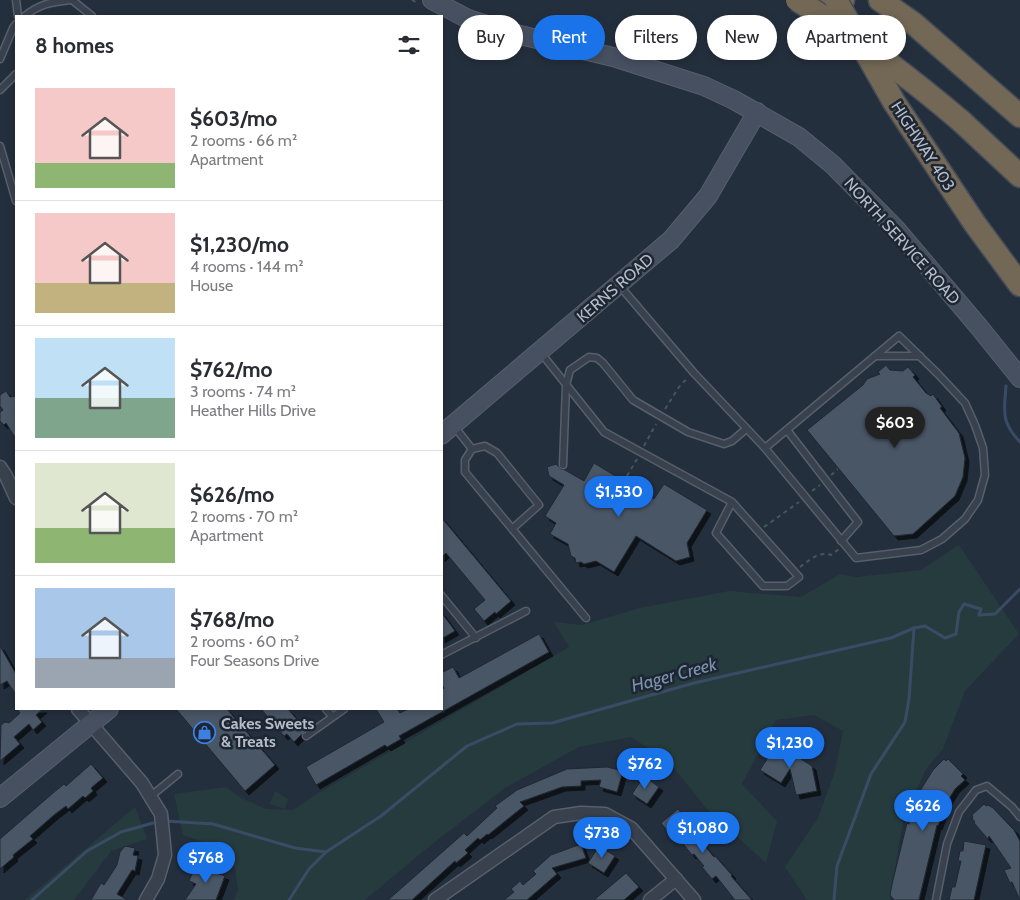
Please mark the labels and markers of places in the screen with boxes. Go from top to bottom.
pin: $603 [865,406,925,449]
pin: $1,530 [578,476,660,518]
place label: Cakes Sweets & Treats [221,714,314,751]
shop icon: Cakes Sweets & Treats [193,720,217,744]
pin: $1,230 [749,726,831,769]
pin: $762 [615,748,675,790]
pin: $626 [893,790,953,832]
pin: $1,080 [662,812,744,854]
pin: $738 [572,816,632,859]
pin: $768 [176,842,236,884]

